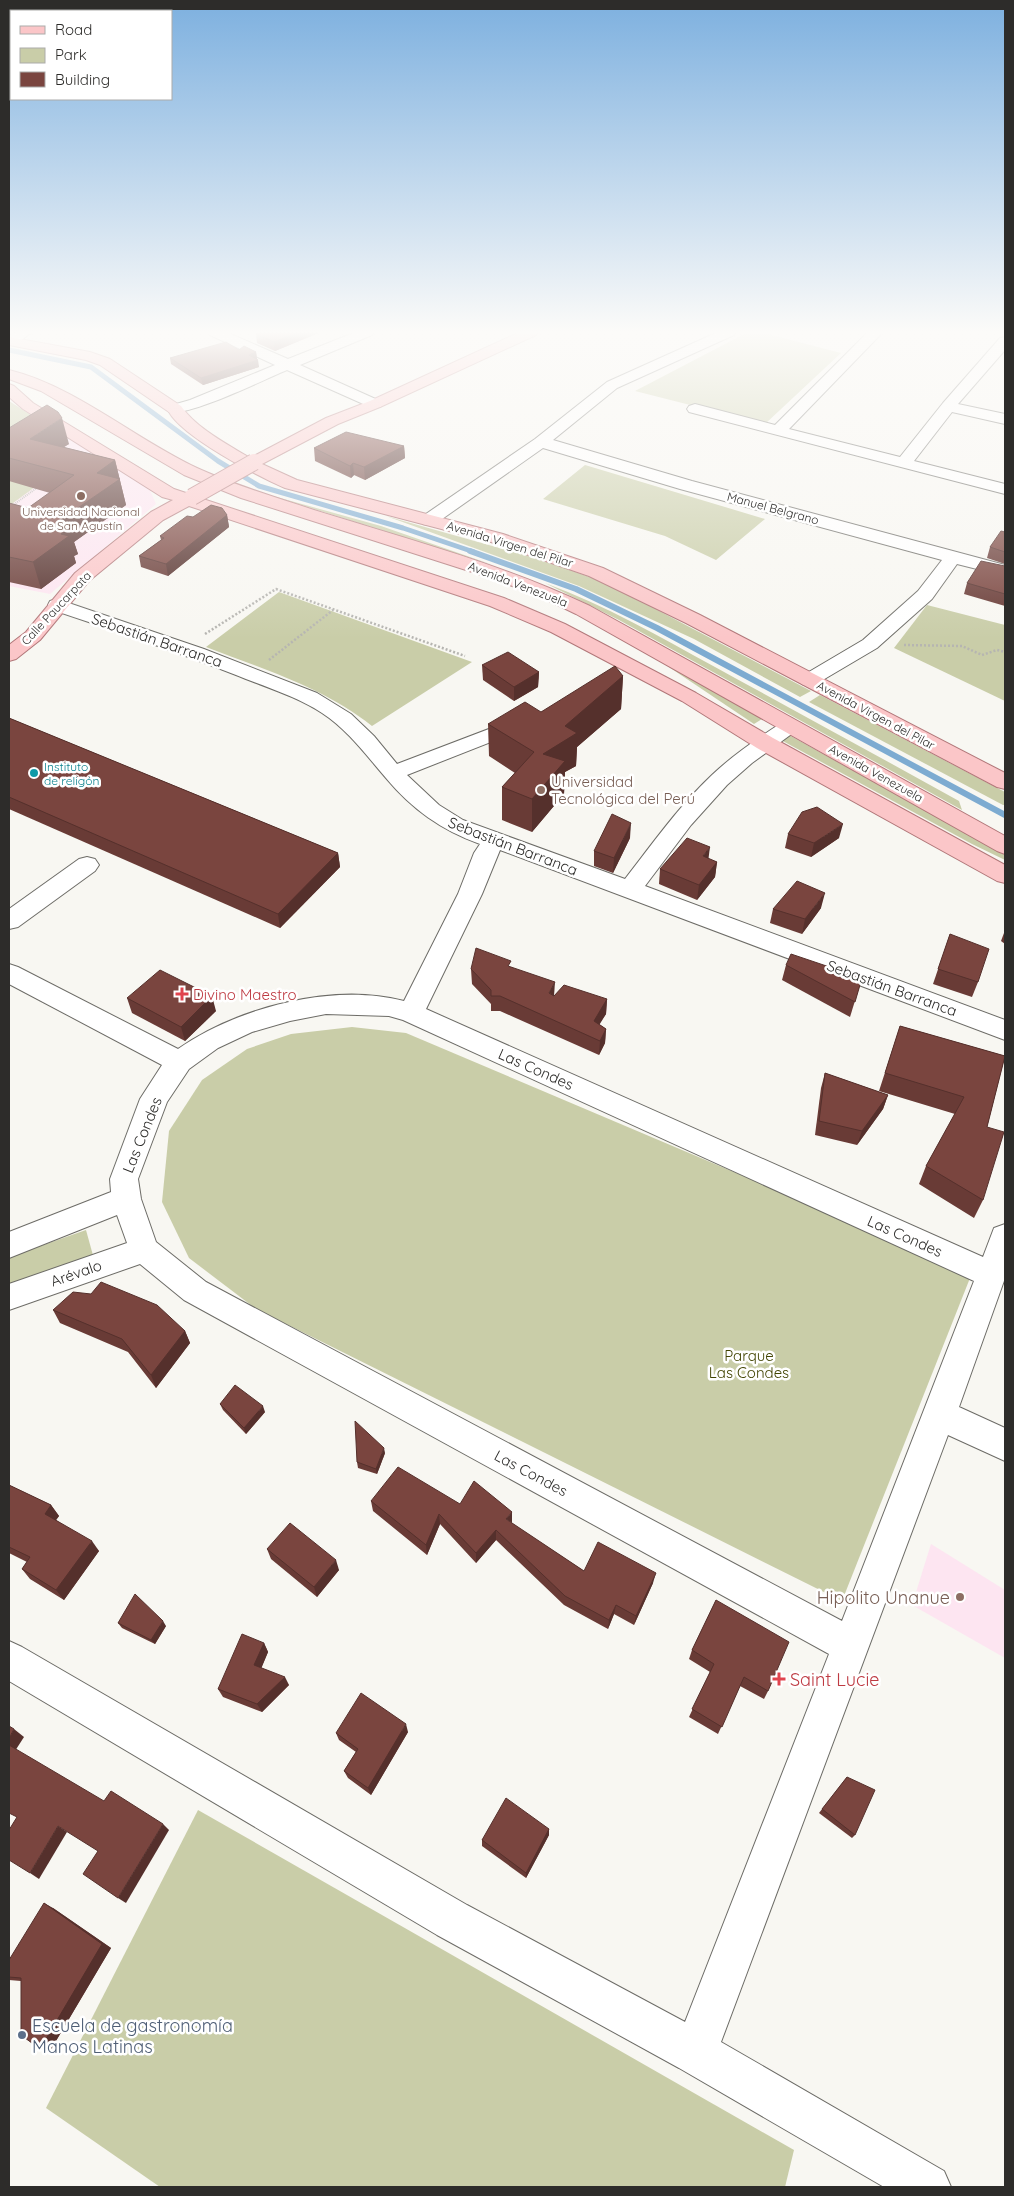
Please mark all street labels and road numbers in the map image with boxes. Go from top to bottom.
street label: Manuel Belgrano [725,489,821,527]
street label: Avenida Virgen del Pilar [445,518,575,571]
street label: Avenida Venezuela [466,558,570,610]
street label: Calle Paucarpata [18,568,94,648]
street label: Sebastián Barranca [89,609,225,671]
street label: Avenida Virgen del Pilar [814,678,938,753]
street label: Avenida Venezuela [826,741,926,805]
street label: Sebastián Barranca [446,813,580,879]
street label: Sebastián Barranca [824,956,960,1020]
street label: Las Condes [495,1044,577,1094]
street label: Las Condes [118,1094,166,1176]
street label: Las Condes [864,1211,946,1261]
street label: Arévalo [48,1255,104,1291]
street label: Las Condes [491,1446,571,1500]

